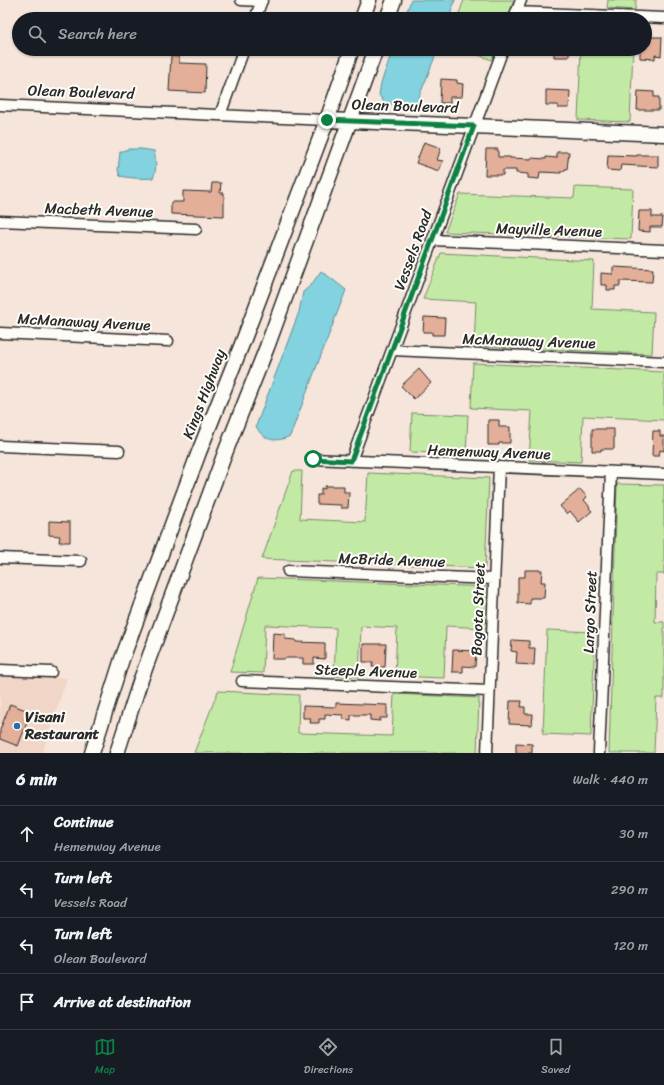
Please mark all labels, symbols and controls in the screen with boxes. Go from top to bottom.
search box [12,12,652,56]
text: Search here [58,21,137,47]
icon: search [26,23,48,45]
street label: Olean Boulevard [27,77,136,107]
street label: Olean Boulevard [351,91,460,121]
route end [318,111,336,129]
street label: Macbeth Avenue [44,195,154,225]
street label: Vessels Road [386,205,440,294]
street label: Mayville Avenue [495,215,603,245]
street label: McManaway Avenue [17,306,151,338]
street label: McManaway Avenue [462,326,596,356]
street label: Kings Highway [175,345,233,443]
street label: Hemenway Avenue [427,437,551,467]
route start [304,450,322,468]
street label: McBride Avenue [338,545,446,575]
street label: Bogota Street [463,561,493,656]
street label: Largo Street [576,570,604,654]
street label: Steeple Avenue [314,656,418,686]
place label: Visani Restaurant [24,704,100,747]
marker: Visani Restaurant [12,721,22,731]
text: 6 min [16,764,57,794]
text: Walk · 440 m [573,768,648,791]
text: Continue [54,809,114,835]
text: 30 m [619,822,648,845]
icon: ahead [16,823,38,845]
text: Hemenway Avenue [54,835,161,858]
text: Turn left [54,865,112,891]
text: 290 m [611,878,648,901]
icon: left [16,879,38,901]
text: Vessels Road [54,891,127,914]
text: Turn left [54,921,112,947]
text: 120 m [613,934,648,957]
icon: left [16,935,38,957]
text: Olean Boulevard [54,947,146,970]
text: Arrive at destination [54,989,191,1015]
icon: arrive [16,991,38,1013]
tab: Map [94,1036,116,1079]
tab: Directions [304,1036,353,1079]
tab: Saved [541,1036,570,1079]

